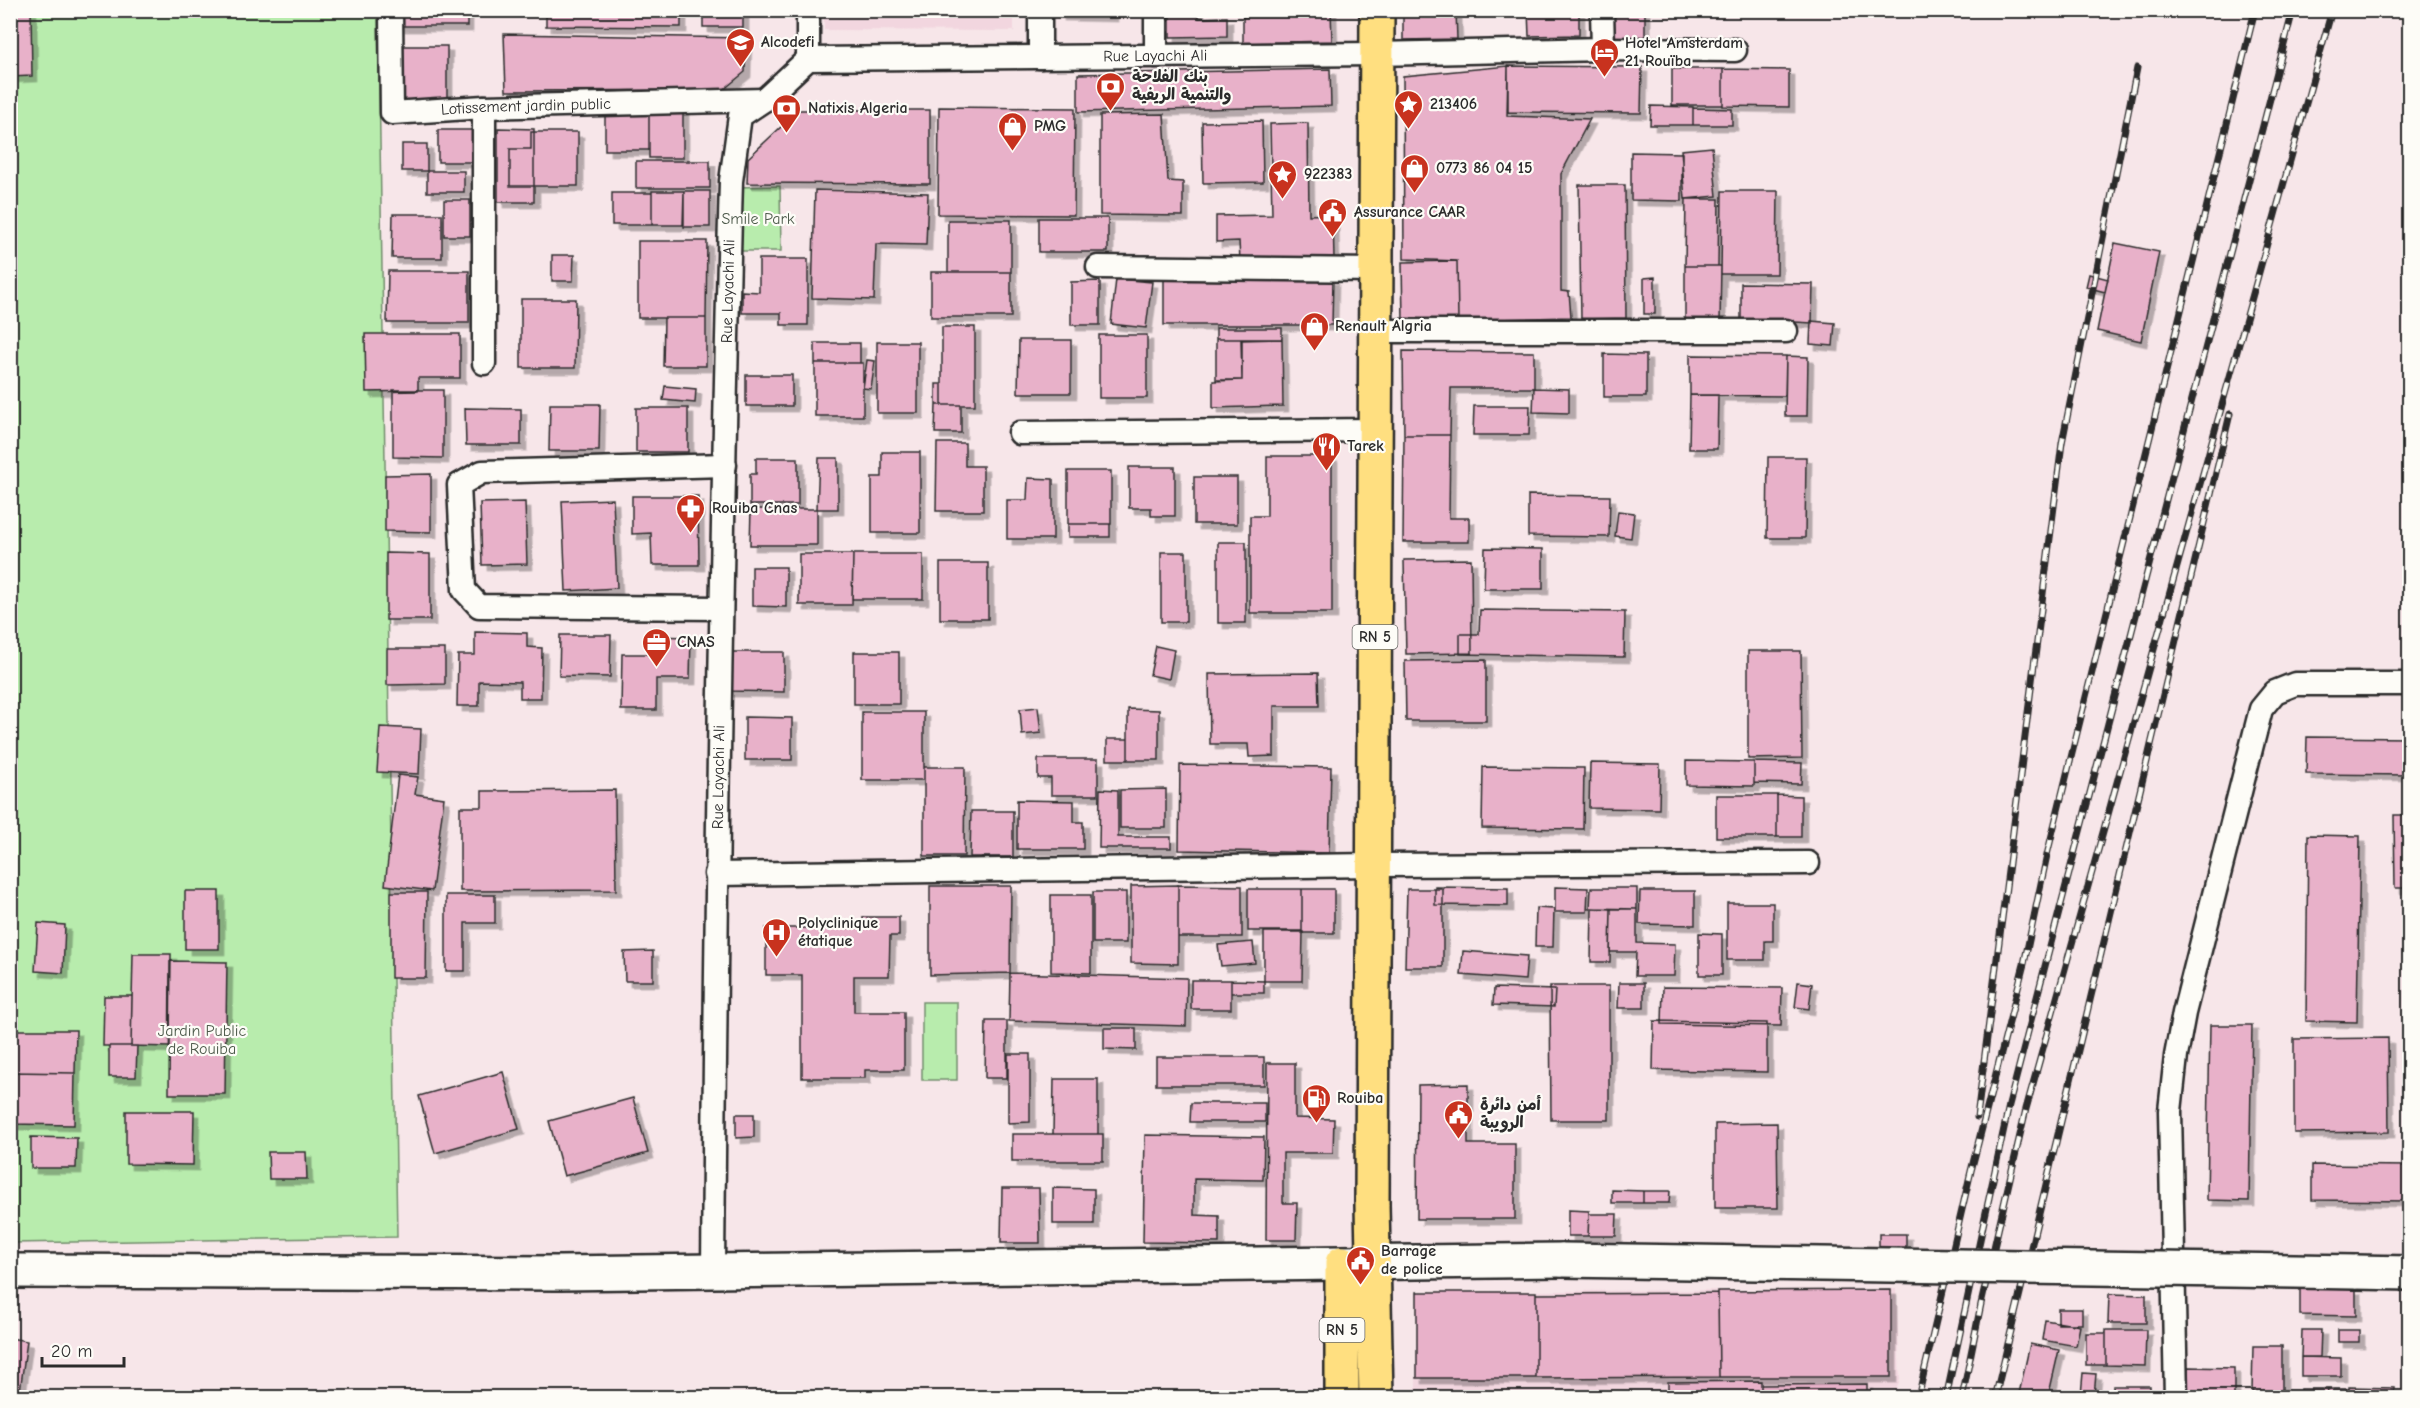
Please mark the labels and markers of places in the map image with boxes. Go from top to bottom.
school or university icon: Alcodefi [724,26,756,68]
place label: Alcodefi [761,33,815,51]
place label: Hotel Amsterdam 21 Rouïba [1625,34,1743,70]
hotel icon: Hotel Amsterdam 21 Rouïba [1588,36,1620,78]
place label: بنك الفلاحة والتنمية الريفية [1132,68,1231,105]
bank icon: بنك الفلاحة والتنمية الريفية [1095,70,1127,112]
place icon: 213406 [1393,88,1425,130]
bank icon: Natixis Algeria [771,92,803,134]
place label: 213406 [1430,95,1477,113]
place label: Natixis Algeria [808,99,908,117]
shop icon: PMG [997,110,1029,152]
place label: PMG [1034,117,1066,135]
shop icon: 0773 86 04 15 [1399,152,1431,194]
place icon: 922383 [1267,158,1299,200]
place label: 0773 86 04 15 [1436,159,1533,177]
place label: 922383 [1304,165,1352,183]
public building icon: Assurance CAAR [1317,196,1349,238]
place label: Assurance CAAR [1354,203,1466,221]
shop icon: Renault Algria [1298,310,1330,352]
place label: Renault Algria [1335,317,1432,335]
restaurant icon: Tarek [1310,430,1342,472]
place label: Tarek [1347,437,1384,455]
pharmacy icon: Rouiba Cnas [675,492,707,534]
place label: Rouiba Cnas [712,499,797,517]
office icon: CNAS [640,626,672,668]
place label: CNAS [677,633,715,651]
place label: Polyclinique étatique [798,914,878,950]
hospital icon: Polyclinique étatique [761,916,793,958]
fuel station icon: Rouiba [1300,1082,1332,1124]
place label: Rouiba [1337,1089,1383,1107]
place label: أمن دائرة الرويبة [1480,1094,1542,1133]
public building icon: أمن دائرة الرويبة [1443,1098,1475,1140]
place label: Barrage de police [1381,1242,1443,1278]
public building icon: Barrage de police [1344,1244,1376,1286]

